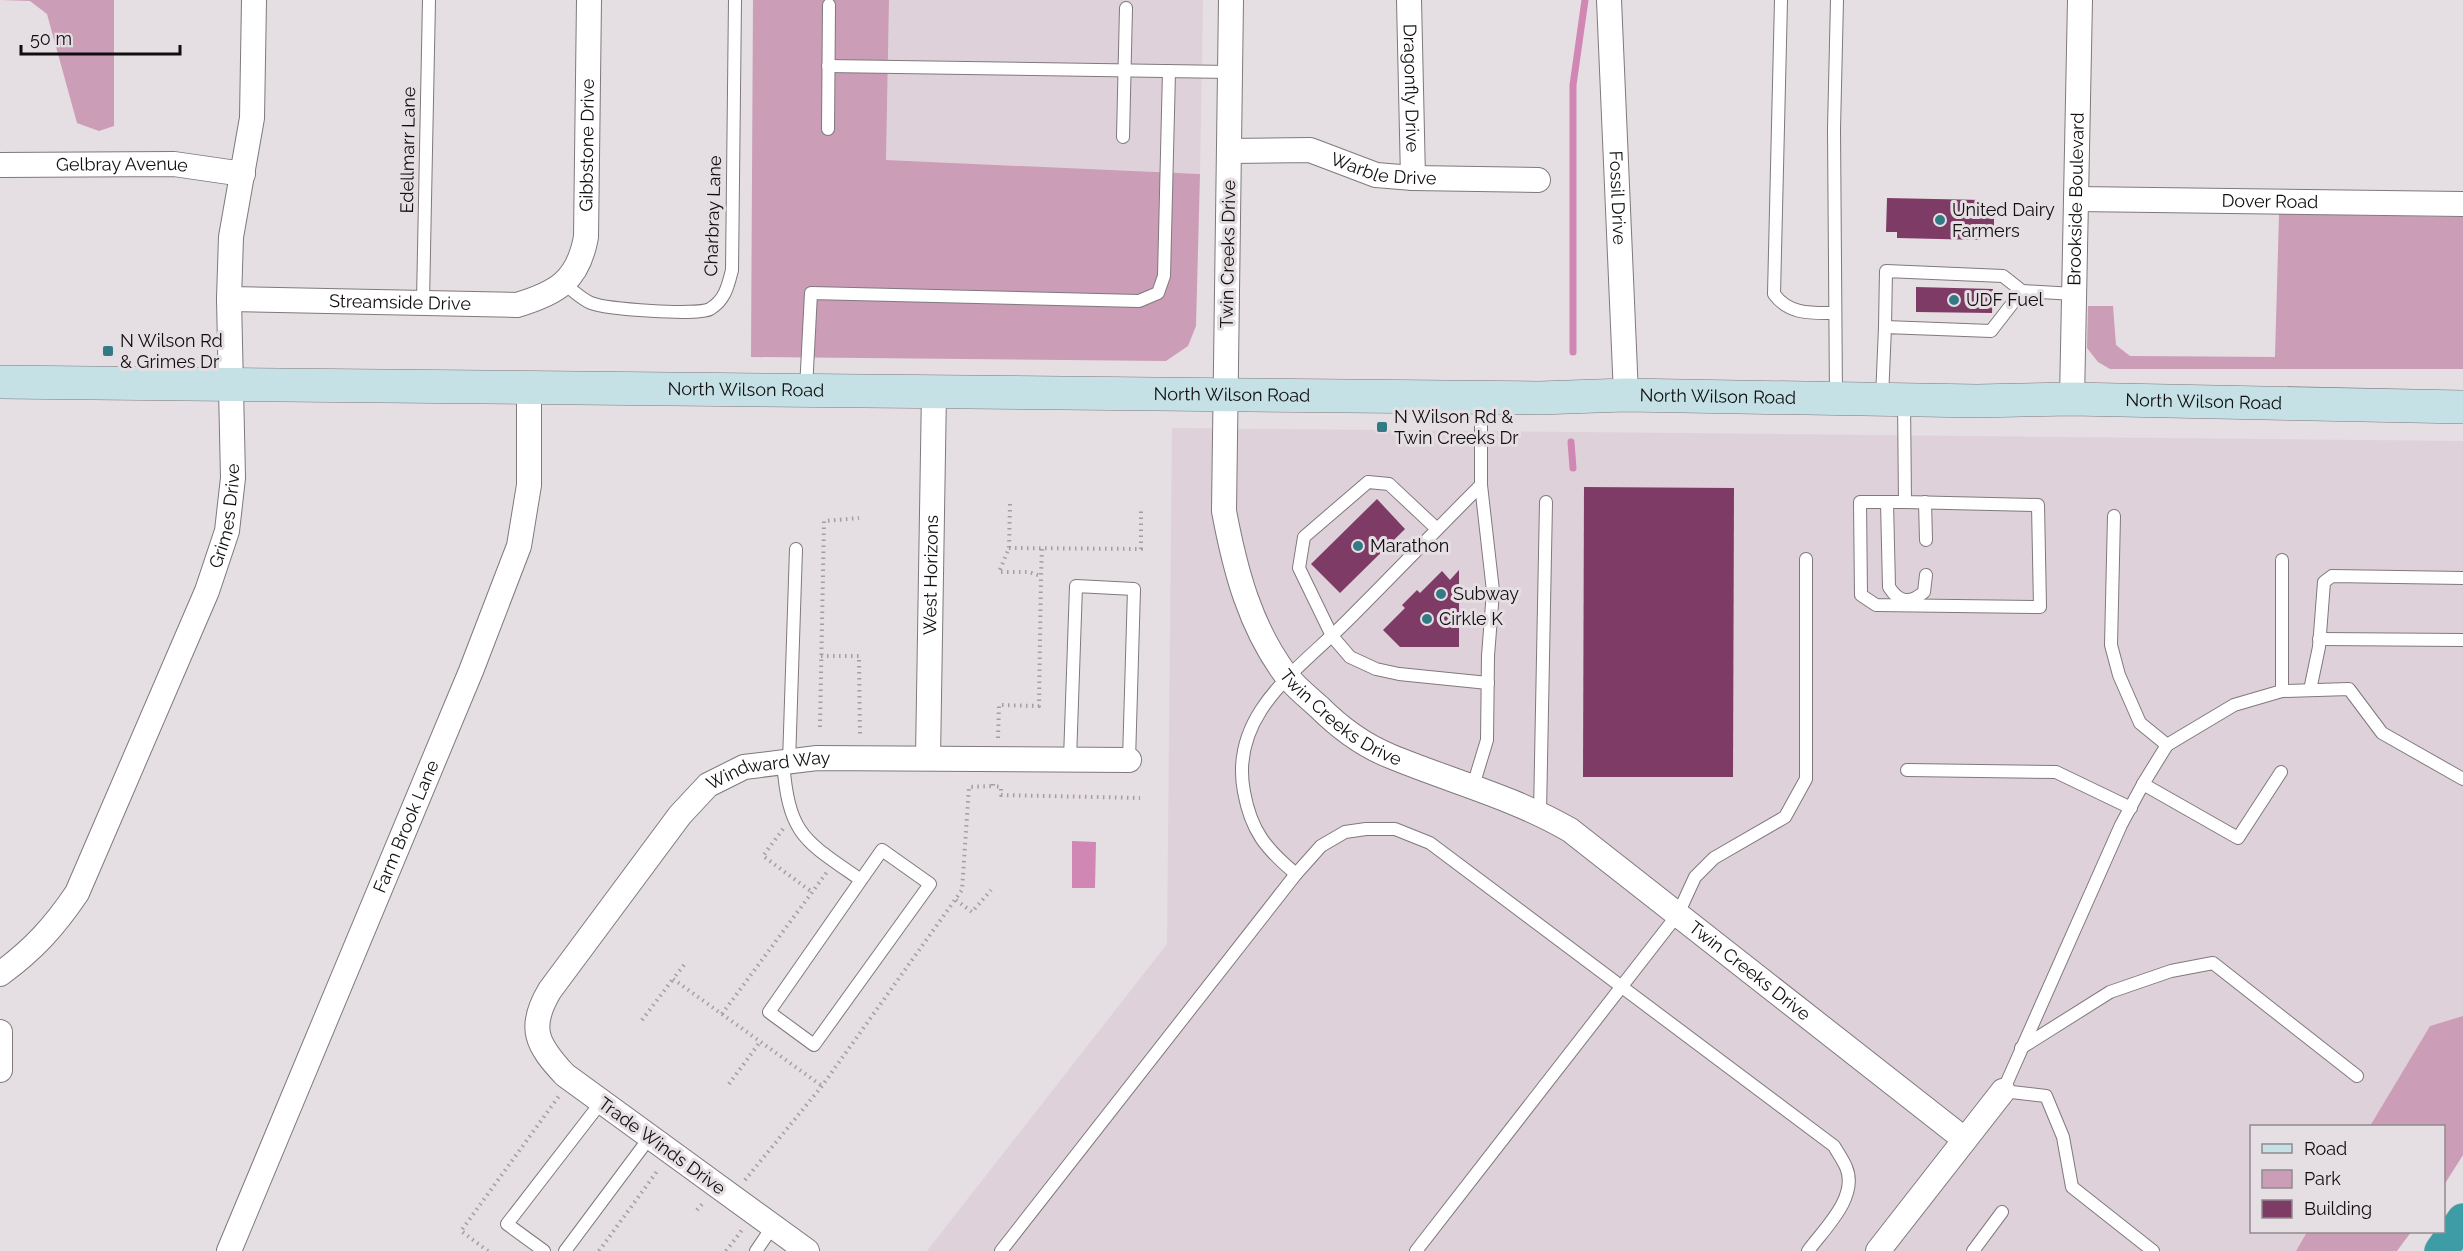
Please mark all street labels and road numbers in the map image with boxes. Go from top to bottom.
street label: Dragonfly Drive [1400,24,1423,153]
street label: Gibbstone Drive [575,78,598,212]
street label: Edellmarr Lane [396,86,419,214]
street label: Brookside Boulevard [2063,112,2088,286]
street label: Warble Drive [1328,148,1437,188]
street label: Fossil Drive [1606,150,1631,246]
street label: Gelbray Avenue [56,153,190,176]
street label: Charbray Lane [700,155,725,277]
street label: Twin Creeks Drive [1216,179,1239,328]
street label: Dover Road [2221,190,2319,212]
street label: Streamside Drive [329,290,471,314]
street label: North Wilson Road [668,378,824,401]
street label: North Wilson Road [1153,383,1310,406]
street label: North Wilson Road [1639,384,1796,408]
street label: North Wilson Road [2125,389,2282,413]
street label: Grimes Drive [204,463,243,571]
street label: West Horizons [919,514,942,635]
street label: Twin Creeks Drive [1275,665,1405,770]
street label: Windward Way [703,747,831,794]
street label: Farm Brook Lane [369,756,443,896]
street label: Twin Creeks Drive [1685,916,1815,1025]
street label: Trade Winds Drive [595,1092,730,1199]

